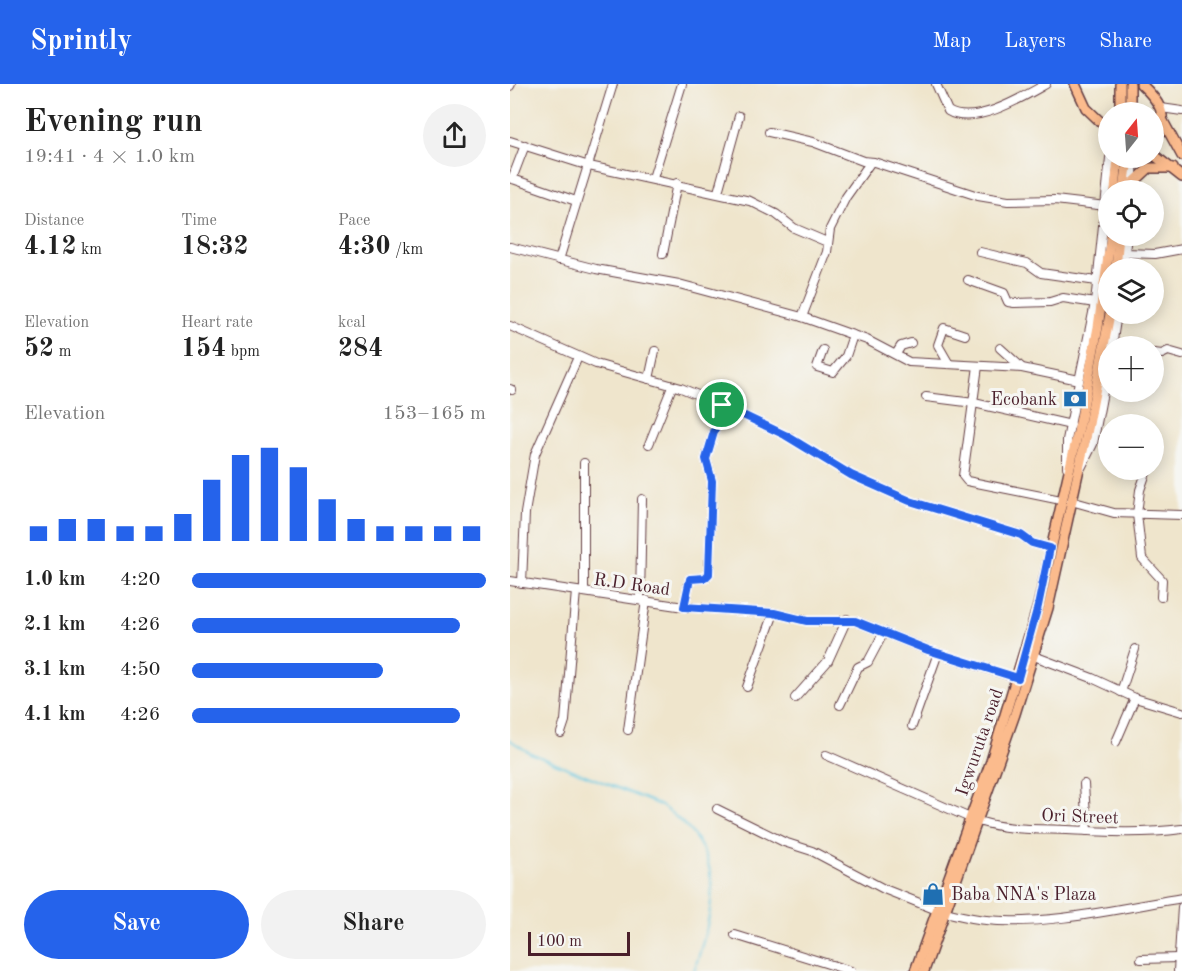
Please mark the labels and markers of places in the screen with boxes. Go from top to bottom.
pin [696,379,747,430]
bank icon: Ecobank [1062,386,1088,412]
place label: Ecobank [991,391,1057,409]
shop icon: Baba NNA's Plaza [920,881,946,907]
place label: Baba NNA's Plaza [951,886,1096,904]

